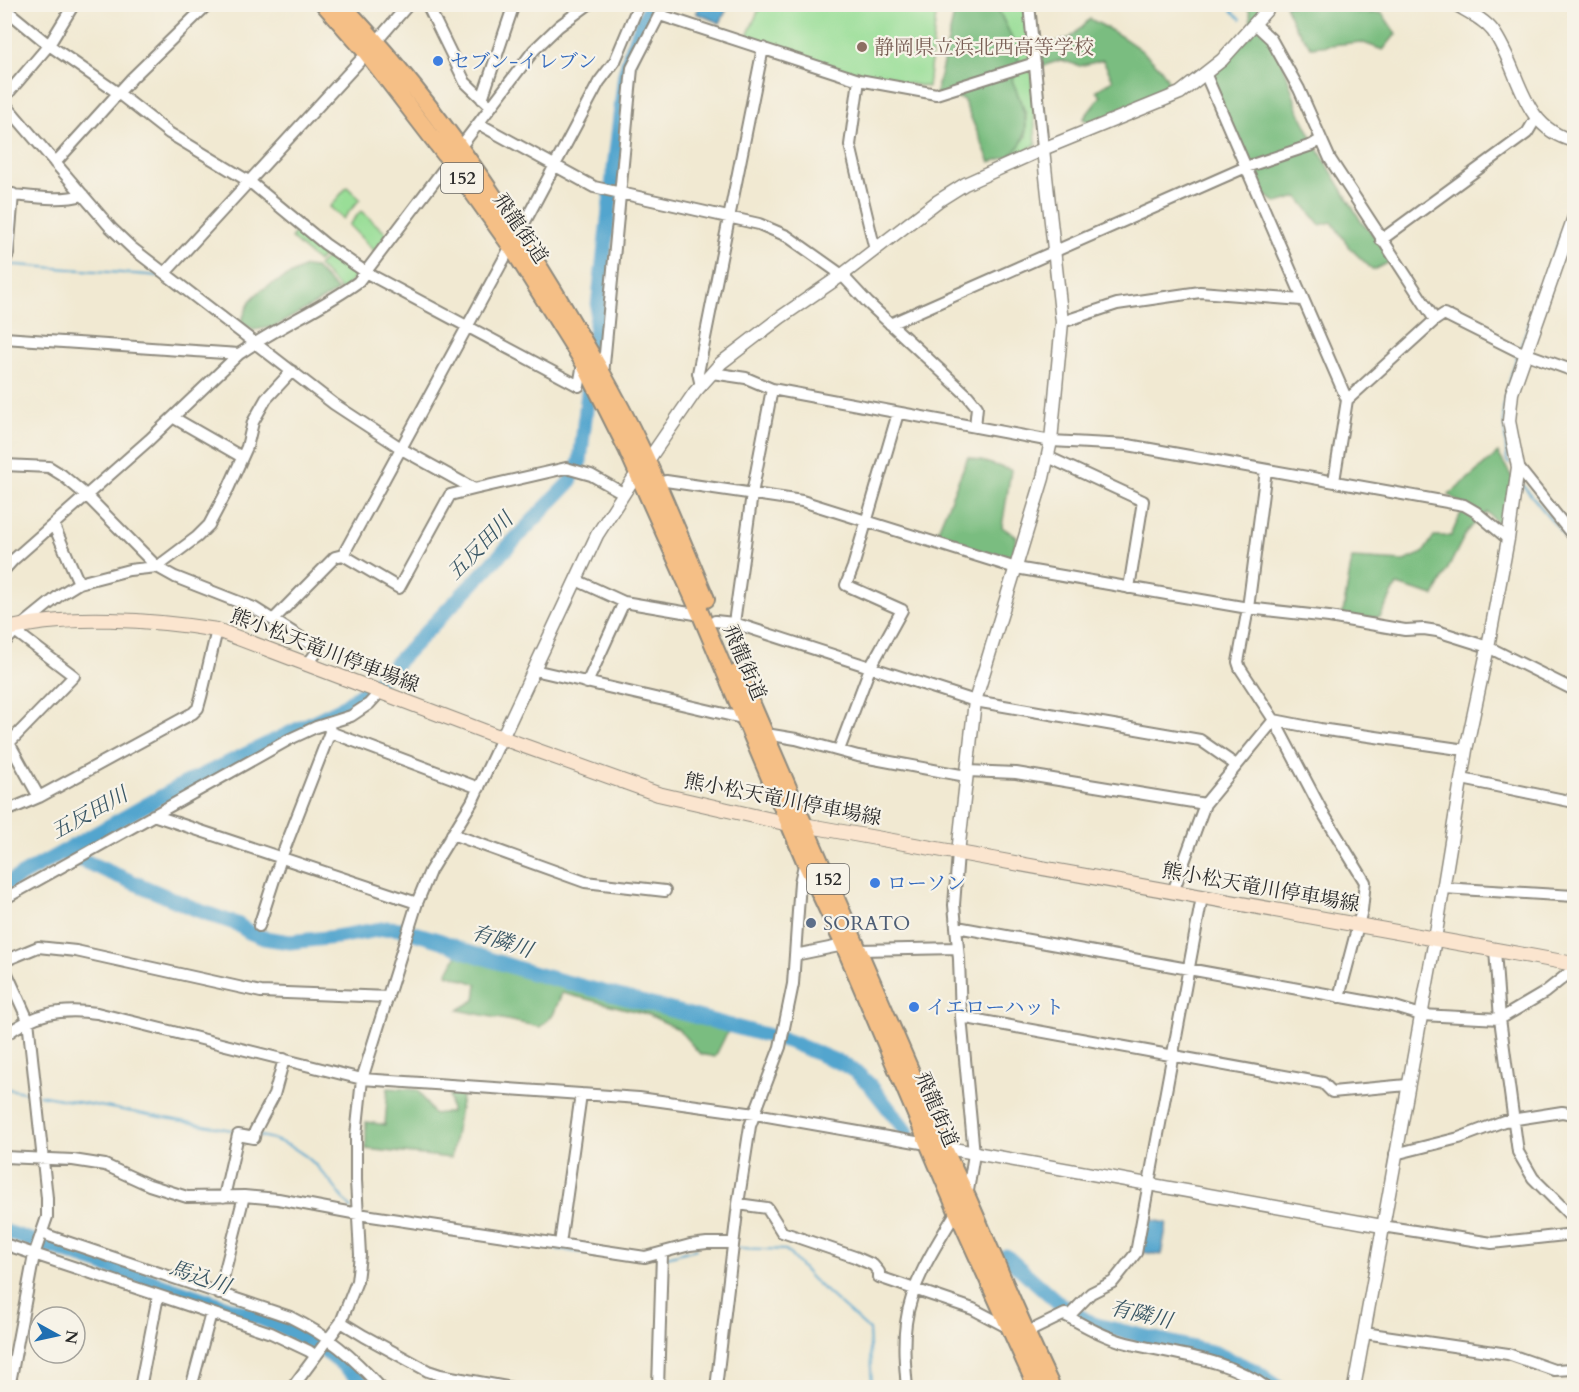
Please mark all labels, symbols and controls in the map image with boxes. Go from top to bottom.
place label: 静岡県立浜北西高等学校 [874,34,1094,61]
marker: 静岡県立浜北西高等学校 [855,40,869,54]
place label: セブン-イレブン [450,48,597,75]
marker: セブン-イレブン [431,54,445,68]
road number: 152 [441,163,483,193]
street label: 飛龍街道 [487,188,554,269]
water label: 五反田川 [441,505,521,587]
street label: 熊小松天竜川停車場線 [227,602,423,699]
street label: 飛龍街道 [716,620,773,704]
street label: 熊小松天竜川停車場線 [682,767,884,832]
water label: 五反田川 [45,779,135,846]
street label: 熊小松天竜川停車場線 [1160,857,1362,918]
road number: 152 [807,864,849,894]
place label: ローソン [887,870,966,897]
marker: ローソン [868,876,882,890]
place label: SORATO [823,910,910,937]
marker: SORATO [804,916,818,930]
water label: 有隣川 [467,918,538,966]
place label: イエローハット [926,994,1064,1021]
marker: イエローハット [907,1000,921,1014]
street label: 飛龍街道 [908,1067,965,1151]
water label: 馬込川 [165,1254,236,1302]
water label: 有隣川 [1107,1293,1177,1336]
north arrow [27,1305,87,1365]
text: N [59,1329,83,1345]

